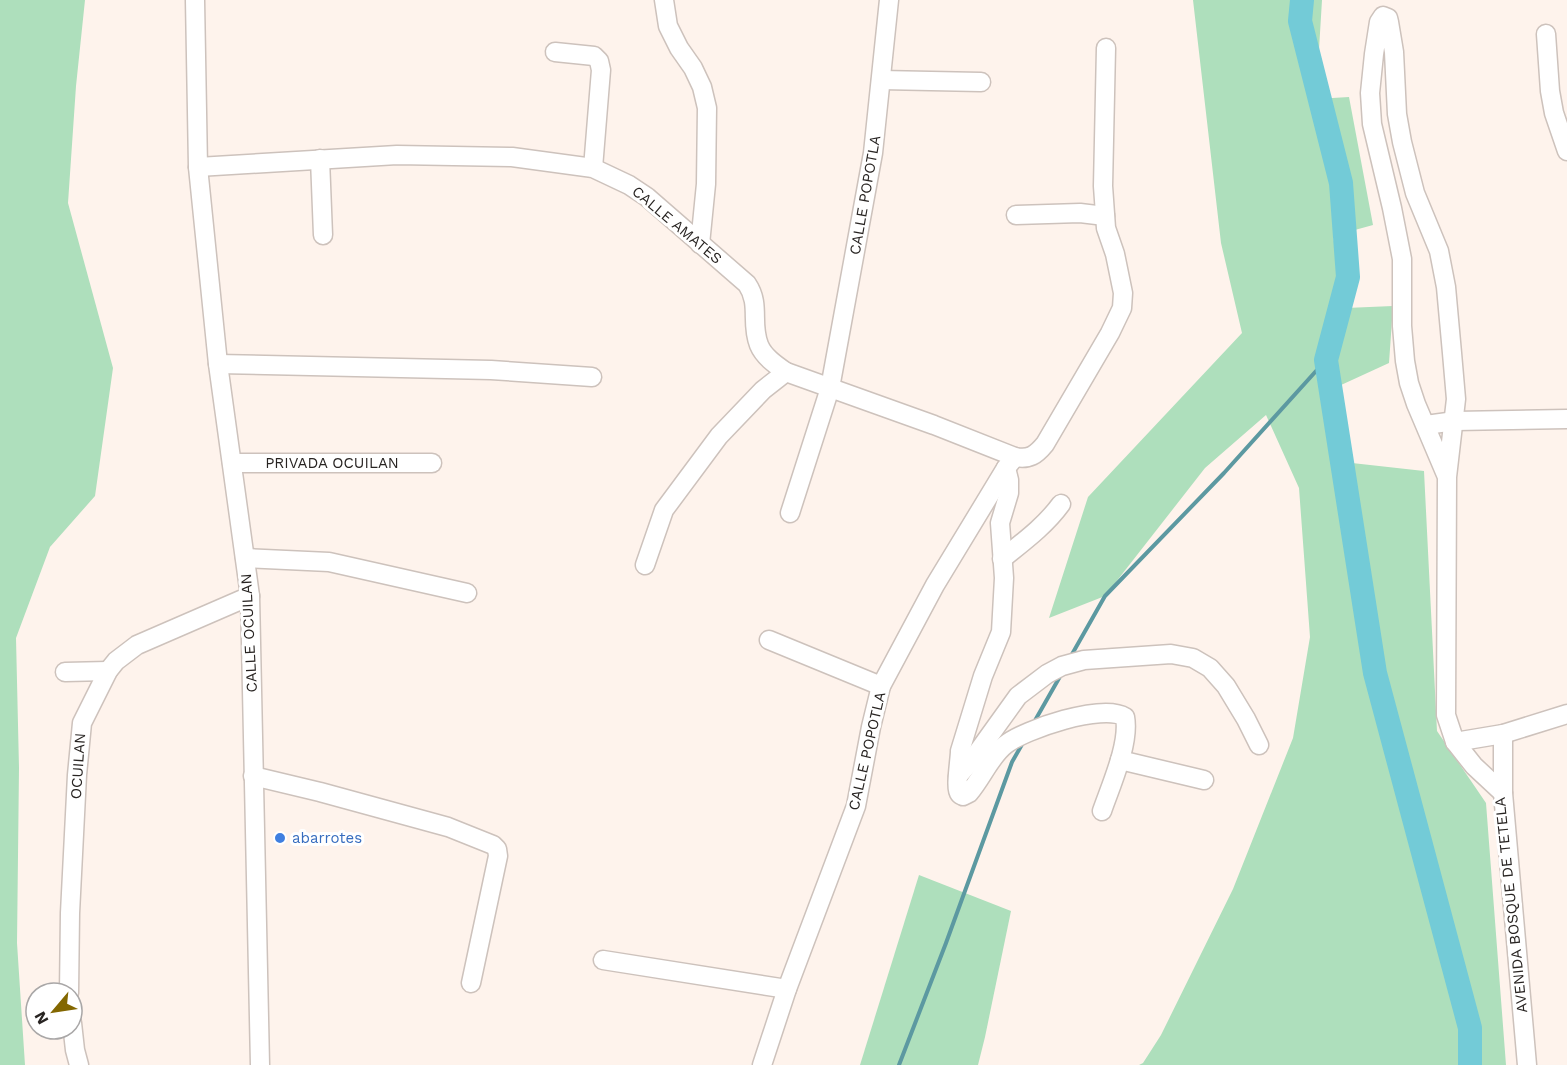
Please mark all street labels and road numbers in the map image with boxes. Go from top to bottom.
street label: CALLE POPOTLA [846,134,884,256]
street label: CALLE AMATES [628,182,726,268]
street label: PRIVADA OCUILAN [265,454,399,472]
street label: CALLE OCUILAN [237,573,261,693]
street label: CALLE POPOTLA [845,690,889,812]
street label: OCUILAN [67,732,89,800]
street label: AVENIDA BOSQUE DE TETELA [1491,796,1531,1014]

